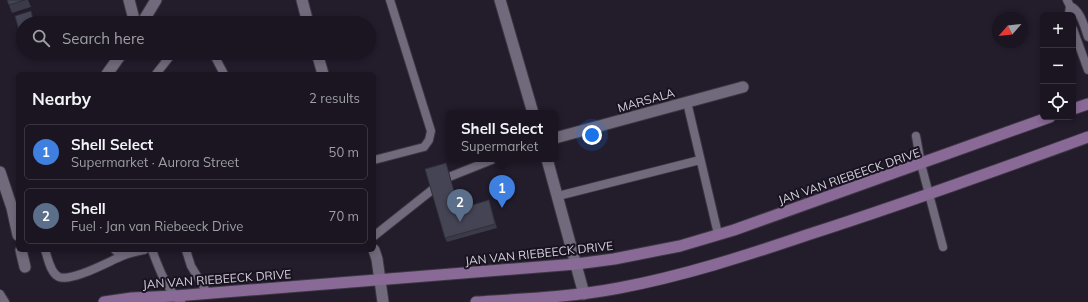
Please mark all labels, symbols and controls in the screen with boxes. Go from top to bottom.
north arrow [992,12,1028,48]
map controls [1040,12,1076,120]
button: + [1040,12,1076,48]
search box [16,16,376,60]
icon: search [30,27,52,49]
text: Search here [62,29,144,48]
button: − [1040,48,1076,84]
button: locate [1040,84,1076,120]
street label: MARSALA [616,85,677,115]
text: Nearby [32,88,91,109]
text: 2 results [309,90,360,106]
popup [446,110,558,162]
text: Shell Select [461,119,543,138]
your location [582,125,602,145]
text: Shell Select [71,135,153,154]
text: Supermarket [461,138,538,154]
text: 1 [42,144,50,160]
text: 50 m [329,144,359,160]
street label: JAN VAN RIEBEECK DRIVE [776,145,922,207]
text: Supermarket · Aurora Street [71,154,239,170]
pin: 1 [489,175,515,208]
pin: 2 [447,189,473,222]
text: Shell [71,199,106,218]
text: 2 [42,208,50,224]
text: 70 m [329,208,359,224]
text: Fuel · Jan van Riebeeck Drive [71,218,243,234]
street label: JAN VAN RIEBEECK DRIVE [464,238,614,268]
street label: JAN VAN RIEBEECK DRIVE [142,266,292,292]

